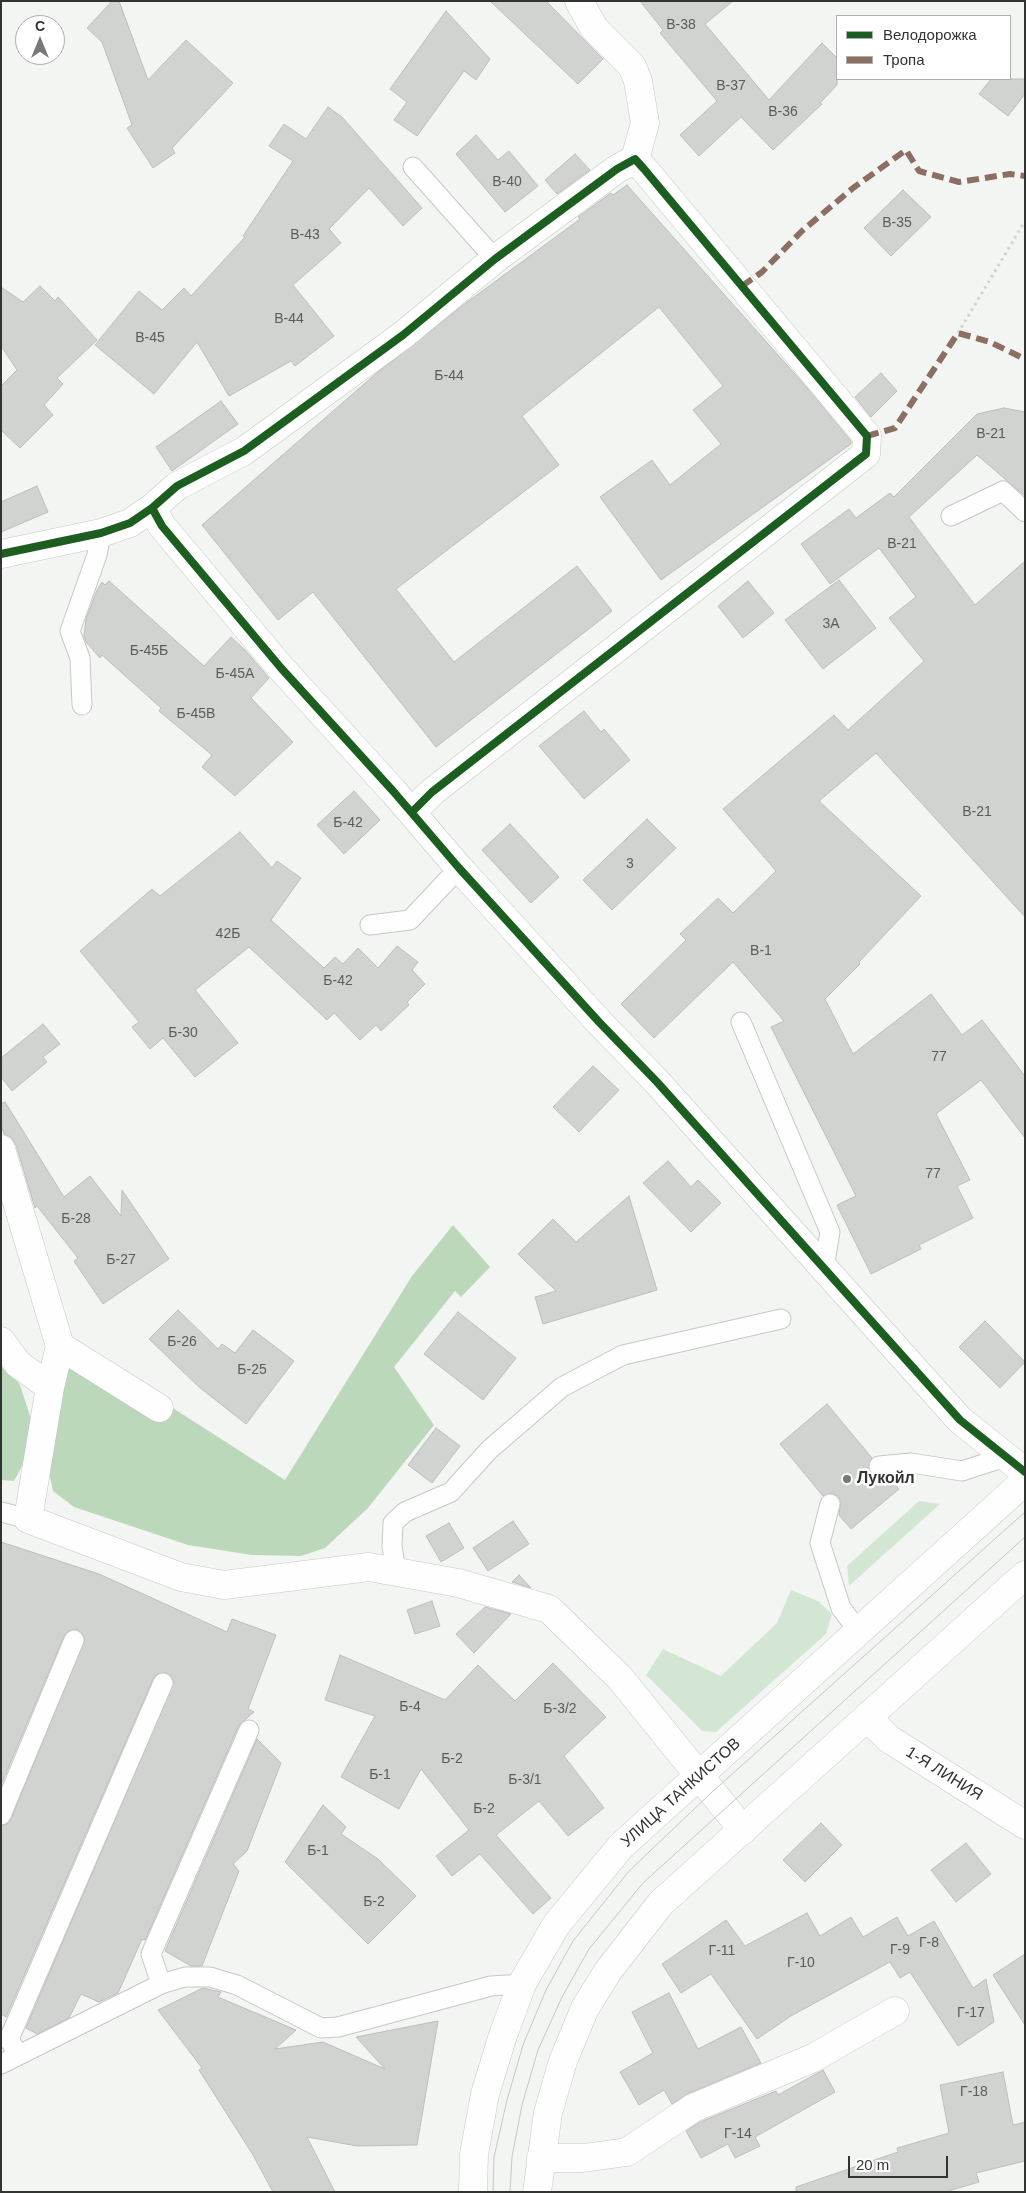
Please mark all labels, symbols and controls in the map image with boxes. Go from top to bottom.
north arrow [15,15,65,65]
legend [836,15,1011,80]
house number: В-38 [666,17,696,33]
text: С [35,18,45,34]
text: Велодорожка [883,26,977,43]
text: Тропа [883,51,924,68]
house number: В-37 [716,78,746,94]
house number: В-36 [768,104,798,120]
house number: В-40 [492,174,522,190]
house number: В-35 [882,215,912,231]
house number: В-43 [290,227,320,243]
house number: В-44 [274,311,304,327]
house number: В-45 [135,330,165,346]
house number: Б-44 [434,368,464,384]
house number: В-21 [976,426,1006,442]
house number: В-21 [887,536,917,552]
house number: 3А [822,616,840,632]
house number: Б-45Б [130,643,168,659]
house number: Б-45А [216,666,254,682]
house number: Б-45В [177,706,215,722]
house number: В-21 [962,804,992,820]
house number: Б-42 [333,815,363,831]
house number: 3 [626,856,634,872]
house number: 42Б [216,926,240,942]
house number: В-1 [750,943,772,959]
house number: Б-42 [323,973,353,989]
house number: Б-30 [168,1025,198,1041]
house number: 77 [931,1049,947,1065]
house number: 77 [925,1166,941,1182]
house number: Б-28 [61,1211,91,1227]
house number: Б-27 [106,1252,136,1268]
house number: Б-26 [167,1334,197,1350]
house number: Б-25 [237,1362,267,1378]
place label: Лукойл [857,1469,915,1489]
marker: Лукойл [841,1473,853,1485]
house number: Б-4 [399,1699,421,1715]
house number: Б-3/2 [543,1701,577,1717]
street label: УЛИЦА ТАНКИСТОВ [617,1734,745,1852]
street label: 1-Я ЛИНИЯ [902,1743,986,1805]
house number: Б-2 [441,1751,463,1767]
house number: Б-1 [369,1767,391,1783]
house number: Б-3/1 [508,1772,542,1788]
house number: Б-2 [473,1801,495,1817]
house number: Б-1 [307,1843,329,1859]
house number: Б-2 [363,1894,385,1910]
house number: Г-8 [919,1935,939,1951]
house number: Г-9 [890,1942,910,1958]
house number: Г-11 [709,1943,735,1959]
house number: Г-10 [787,1955,815,1971]
house number: Г-17 [957,2005,985,2021]
house number: Г-18 [960,2084,988,2100]
house number: Г-14 [724,2126,752,2142]
scale bar [851,2146,951,2178]
text: 20 m [856,2156,889,2173]

